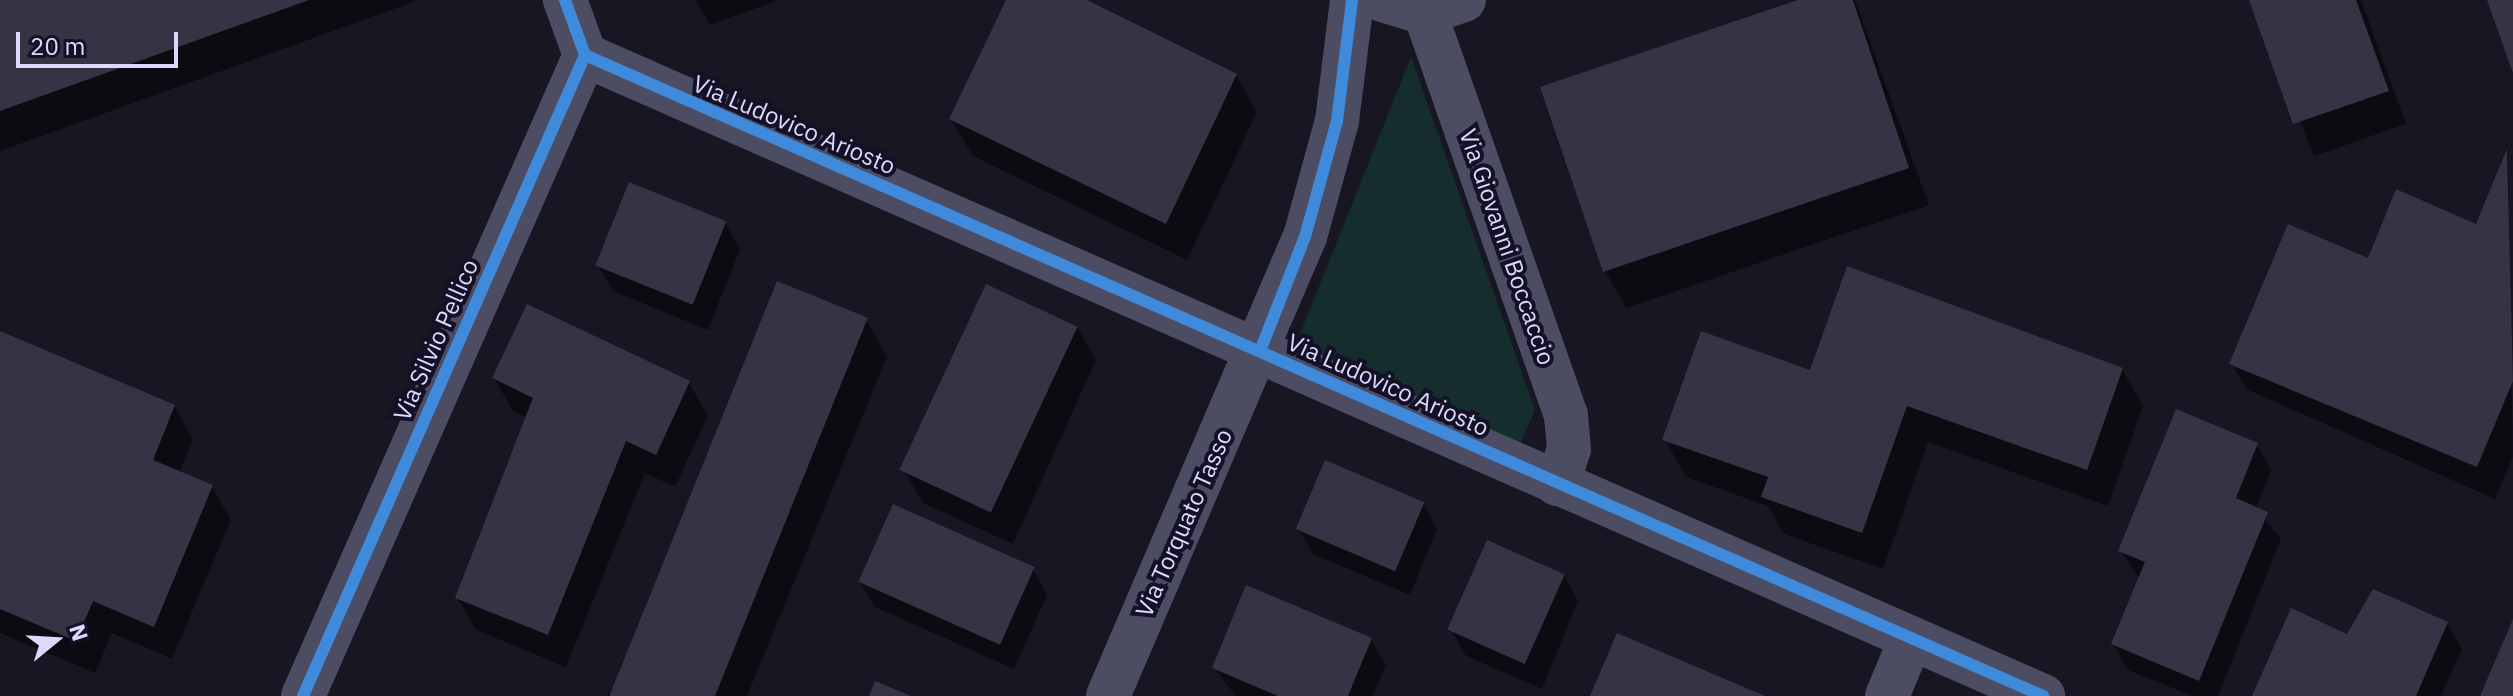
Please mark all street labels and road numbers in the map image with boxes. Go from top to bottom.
street label: Via Ludovico Ariosto [688,69,900,181]
street label: Via Giovanni Boccaccio [1453,125,1561,369]
street label: Via Silvio Pellico [388,255,484,425]
street label: Via Ludovico Ariosto [1283,328,1493,442]
street label: Via Torquato Tasso [1130,425,1238,621]

